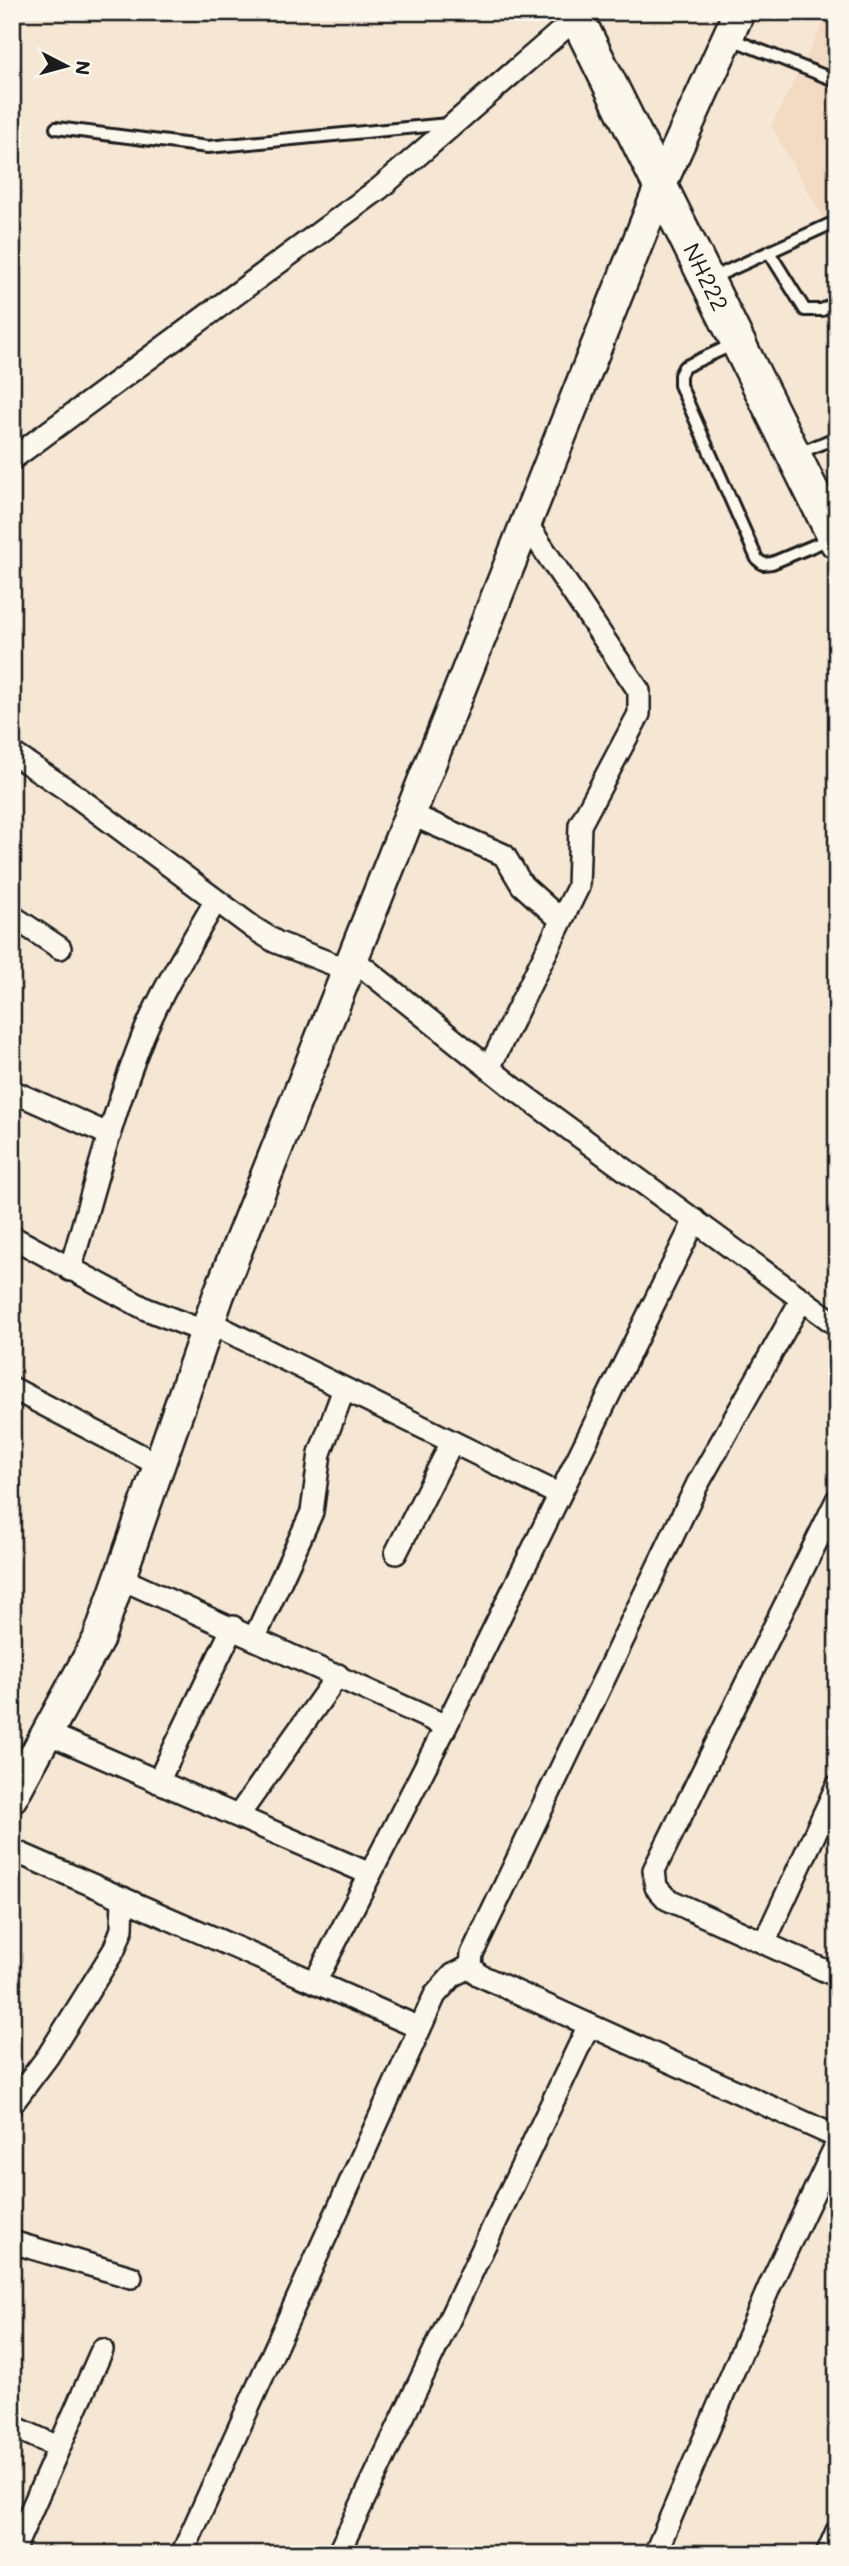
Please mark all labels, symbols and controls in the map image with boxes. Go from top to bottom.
north arrow [32,32,102,102]
text: N [70,59,97,76]
street label: NH222 [677,238,736,316]

